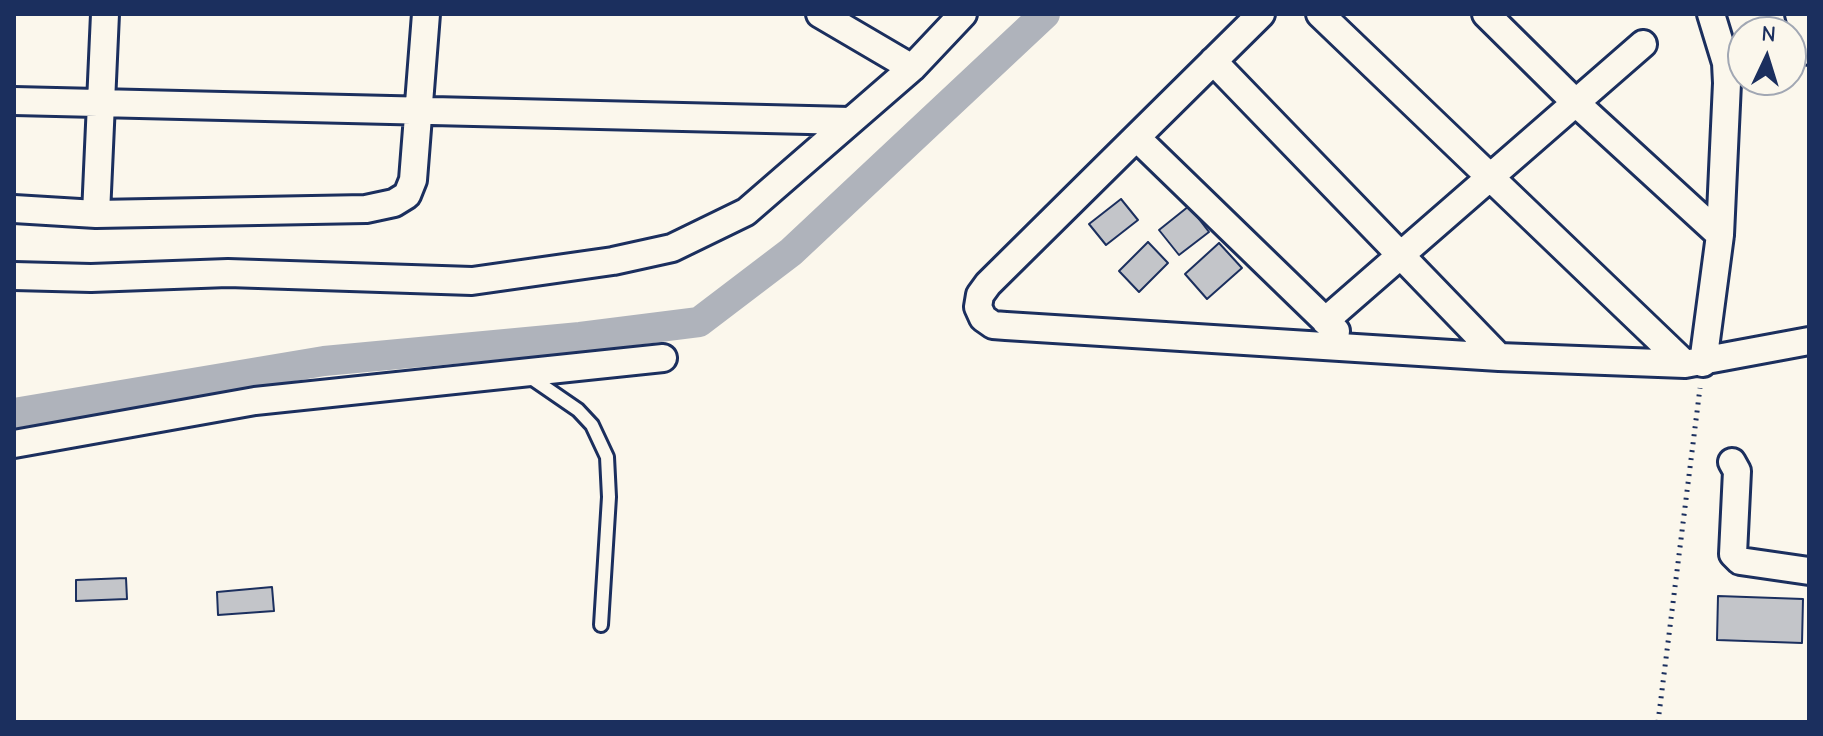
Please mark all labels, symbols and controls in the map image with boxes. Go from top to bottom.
north arrow [1727,16,1807,96]
text: N [1760,21,1777,48]

